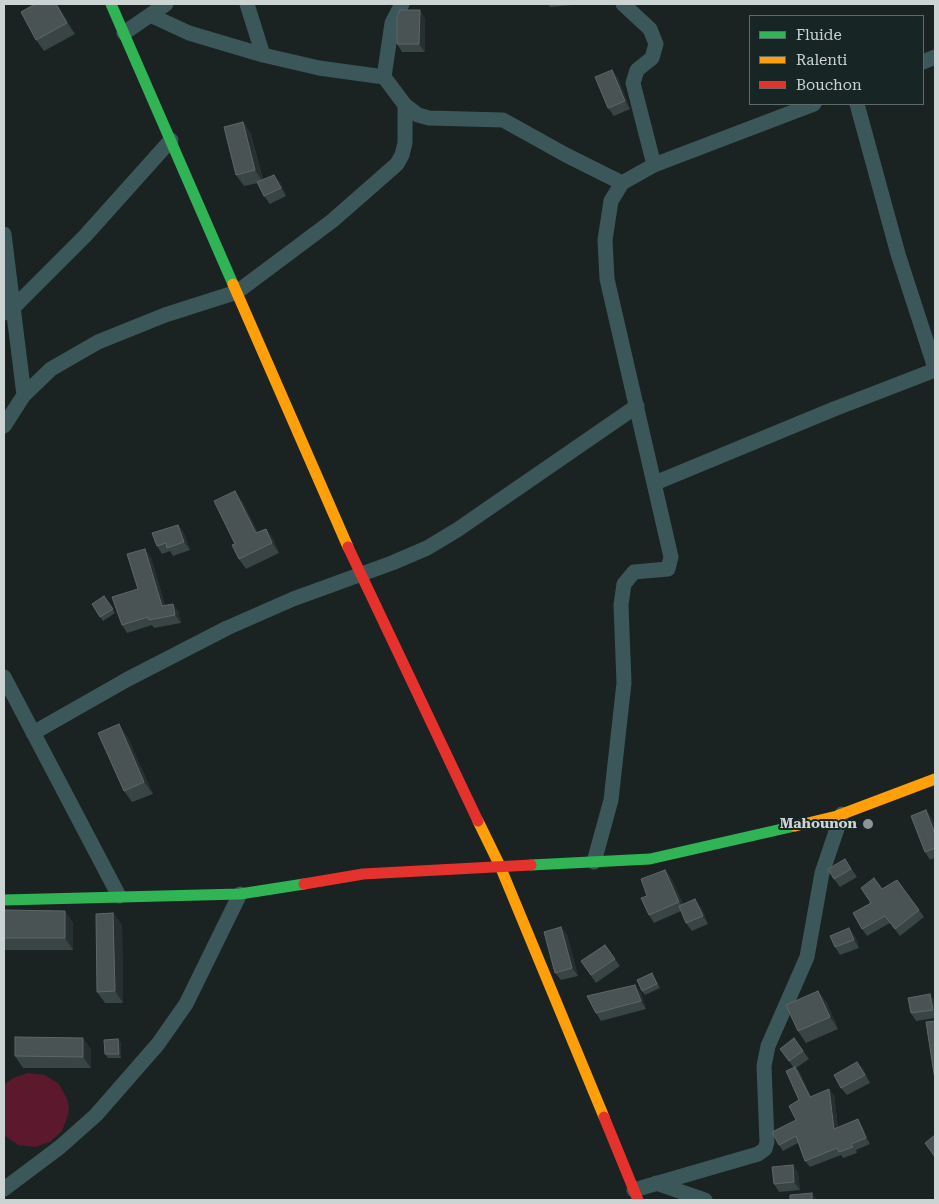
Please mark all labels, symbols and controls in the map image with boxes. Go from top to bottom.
legend [749,15,924,105]
text: Fluide [796,26,842,44]
text: Ralenti [796,51,847,69]
text: Bouchon [796,76,862,94]
place label: Mahounon [780,816,857,832]
marker: Mahounon [861,817,875,831]

